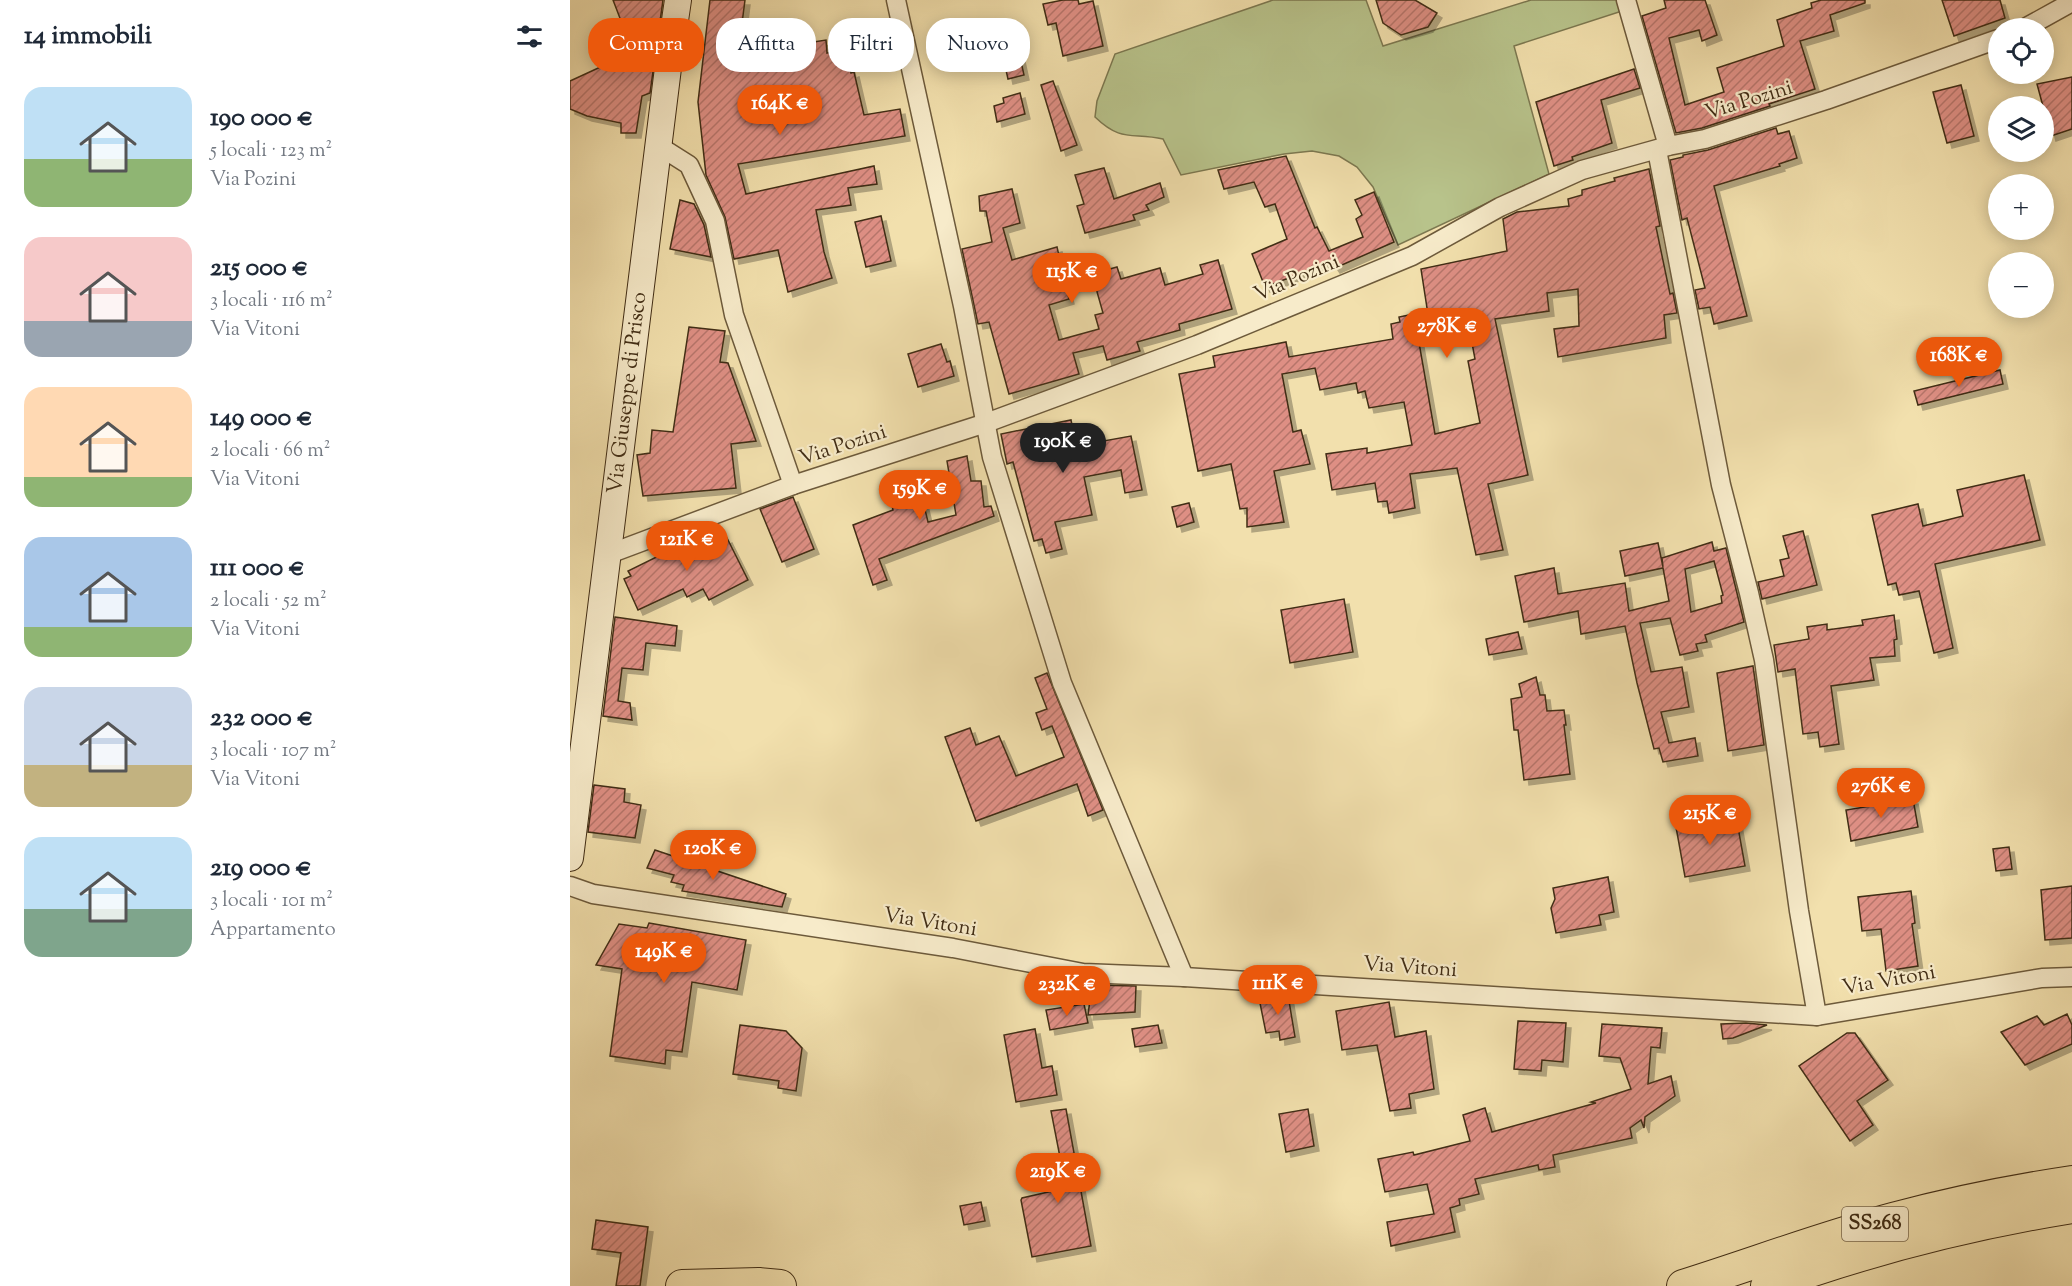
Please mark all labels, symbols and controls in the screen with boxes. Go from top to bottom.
text: 14 immobili [24,18,152,55]
chip: Compra [588,18,704,72]
chip: Affitta [716,18,816,72]
chip: Filtri [828,18,914,72]
chip: Nuovo [926,18,1030,72]
map controls [1988,18,2054,318]
button: locate [1988,18,2054,84]
icon: filters [513,20,546,53]
street label: Via Pozini [1701,73,1797,129]
pin: 164K € [731,85,829,136]
text: 164K € [751,90,809,119]
button: layers [1988,96,2054,162]
text: 190 000 € [210,100,313,137]
icon: home [72,111,144,183]
text: 5 locali · 123 m² [210,137,332,166]
text: Via Pozini [210,166,296,195]
button: + [1988,174,2054,240]
street label: Via Pozini [1249,247,1345,310]
text: 215 000 € [210,250,308,287]
button: − [1988,252,2054,318]
pin: 115K € [1023,253,1121,304]
text: 115K € [1046,258,1098,287]
icon: home [72,261,144,333]
text: 3 locali · 116 m² [210,287,333,316]
street label: Via Giuseppe di Prisco [601,290,655,496]
pin: 278K € [1398,308,1496,359]
text: 278K € [1417,313,1477,342]
text: Via Vitoni [210,316,300,345]
pin: 168K € [1910,337,2008,388]
text: 168K € [1930,342,1988,371]
text: 149 000 € [210,400,313,437]
icon: home [72,411,144,483]
street label: Via Pozini [795,418,891,474]
pin: 190K € [1014,423,1112,474]
text: 190K € [1034,428,1092,457]
text: 2 locali · 66 m² [210,437,330,466]
text: Via Vitoni [210,466,300,495]
pin: 159K € [871,470,969,521]
text: 159K € [893,475,947,504]
pin: 121K € [638,521,736,572]
text: 121K € [660,526,714,555]
text: 111 000 € [210,550,305,587]
icon: home [72,561,144,633]
text: 2 locali · 52 m² [210,587,327,616]
text: Via Vitoni [210,616,300,645]
text: 232 000 € [210,700,313,737]
icon: home [72,711,144,783]
text: 3 locali · 107 m² [210,737,336,766]
text: Via Vitoni [210,766,300,795]
pin: 276K € [1832,768,1930,819]
text: 276K € [1851,773,1911,802]
pin: 215K € [1661,795,1759,846]
text: 215K € [1683,800,1737,829]
pin: 120K € [664,830,762,881]
text: 120K € [684,835,742,864]
text: 219 000 € [210,850,312,887]
icon: home [72,861,144,933]
text: 3 locali · 101 m² [210,887,333,916]
street label: Via Vitoni [881,901,979,945]
text: Appartamento [210,916,336,945]
pin: 149K € [615,933,713,984]
text: 149K € [635,938,693,967]
street label: Via Vitoni [1362,950,1458,986]
street label: Via Vitoni [1840,958,1938,1004]
pin: 111K € [1229,965,1327,1016]
pin: 232K € [1018,966,1116,1017]
text: 111K € [1252,970,1304,999]
text: 232K € [1038,971,1096,1000]
pin: 219K € [1009,1153,1107,1204]
text: 219K € [1030,1158,1086,1187]
road number: SS268 [1842,1207,1908,1241]

